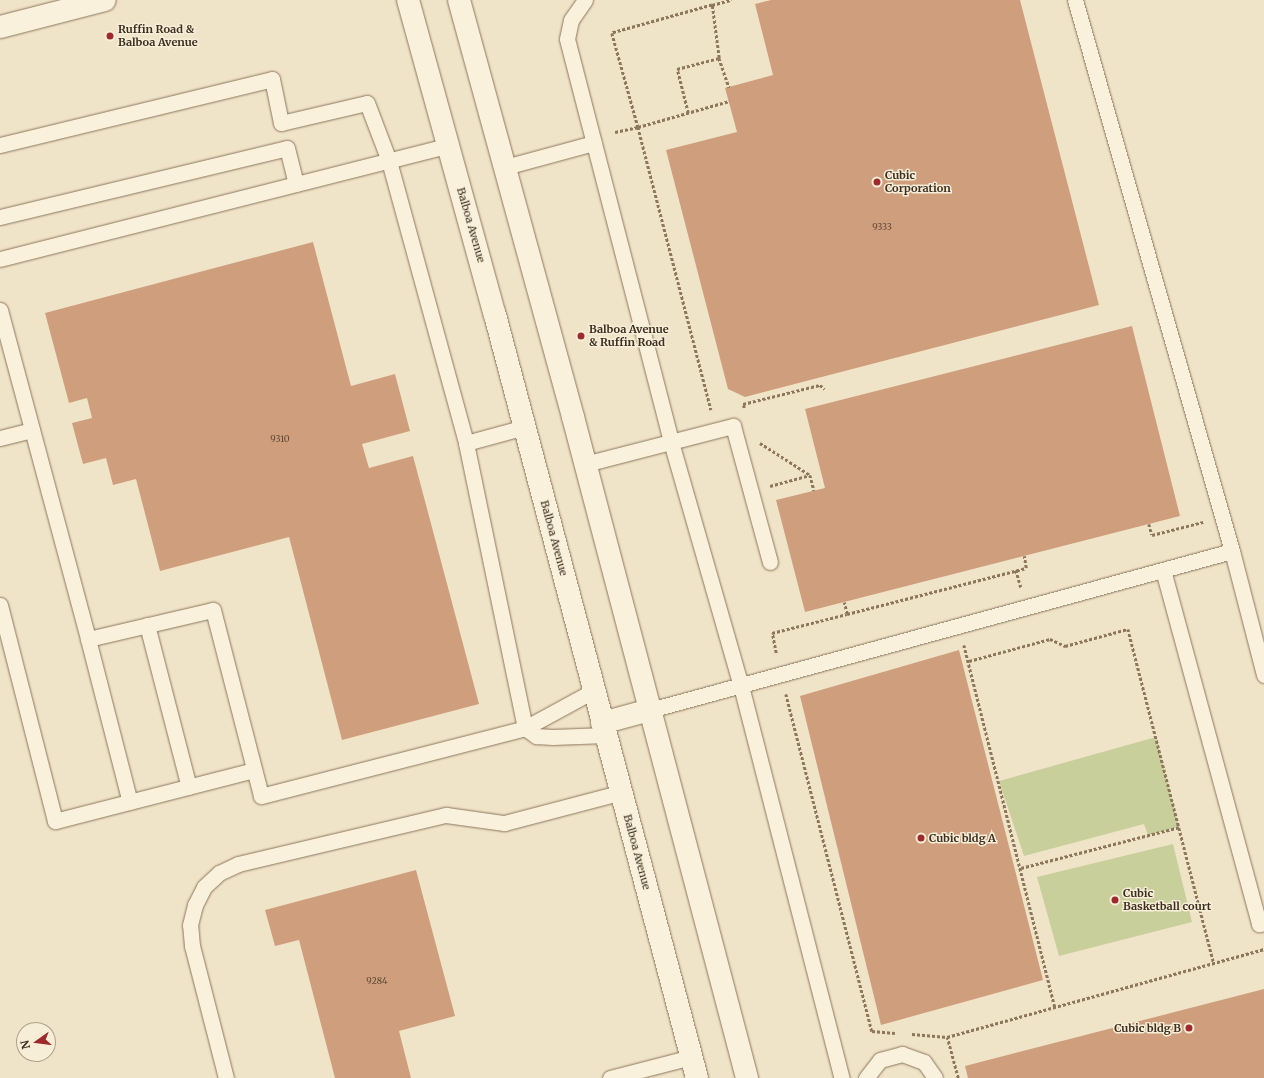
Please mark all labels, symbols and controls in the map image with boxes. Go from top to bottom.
place label: Ruffin Road & Balboa Avenue [118,23,198,49]
marker: Ruffin Road & Balboa Avenue [105,31,115,41]
place label: Cubic Corporation [885,169,951,195]
marker: Cubic Corporation [872,177,882,187]
street label: Balboa Avenue [454,186,488,264]
house number: 9333 [872,222,892,232]
place label: Balboa Avenue & Ruffin Road [589,323,669,349]
marker: Balboa Avenue & Ruffin Road [576,331,586,341]
house number: 9310 [270,434,290,444]
street label: Balboa Avenue [538,499,570,577]
street label: Balboa Avenue [621,813,653,891]
place label: Cubic bldg A [929,831,996,845]
marker: Cubic bldg A [916,833,926,843]
place label: Cubic Basketball court [1123,887,1211,913]
marker: Cubic Basketball court [1110,895,1120,905]
house number: 9284 [366,976,388,986]
place label: Cubic bldg B [1114,1021,1181,1035]
north arrow [16,1022,56,1062]
marker: Cubic bldg B [1184,1023,1194,1033]
text: N [17,1039,33,1051]

